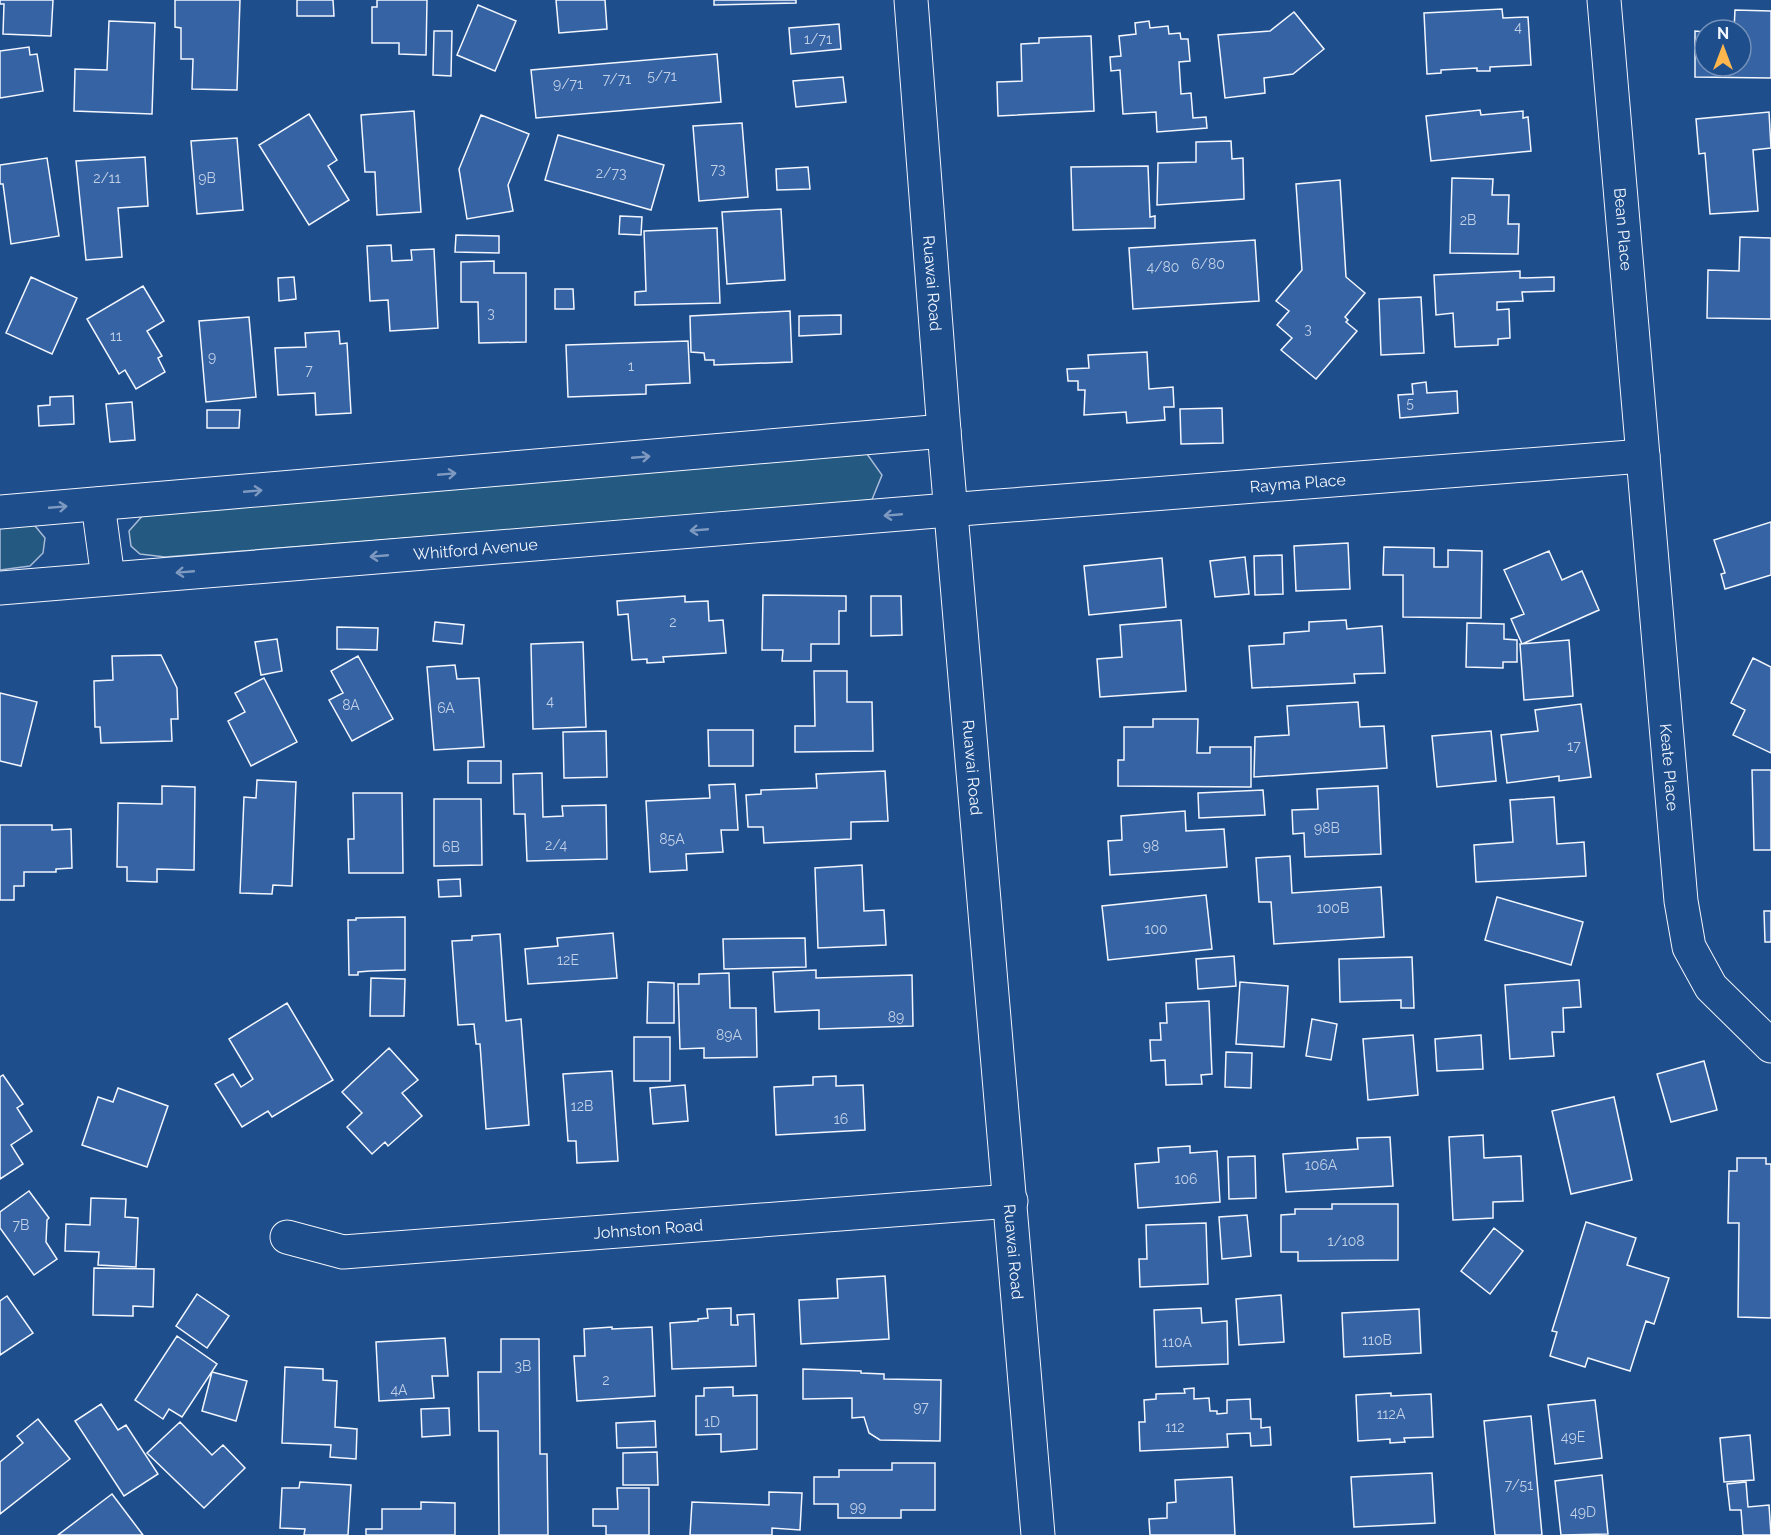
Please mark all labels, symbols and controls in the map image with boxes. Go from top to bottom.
north arrow [1693,18,1753,78]
house number: 4 [1514,19,1522,35]
text: N [1717,24,1729,43]
house number: 1/71 [804,31,832,47]
house number: 5/71 [647,68,677,84]
house number: 7/71 [603,71,631,87]
house number: 9/71 [553,76,583,92]
house number: 73 [711,161,725,177]
house number: 2/73 [596,165,626,181]
house number: 2/11 [93,170,121,186]
house number: 9B [198,170,216,186]
street label: Bean Place [1610,187,1636,272]
house number: 2B [1460,212,1476,228]
street label: Ruawai Road [919,235,945,332]
house number: 6/80 [1191,256,1225,272]
house number: 4/80 [1147,259,1179,275]
house number: 3 [487,305,495,321]
house number: 3 [1304,321,1312,337]
house number: 11 [110,328,122,344]
house number: 9 [208,349,216,365]
house number: 1 [628,358,634,374]
house number: 7 [305,362,313,378]
house number: 5 [1406,395,1414,411]
one-way arrow [631,451,651,462]
one-way arrow [436,468,456,479]
street label: Rayma Place [1249,470,1346,496]
one-way arrow [242,485,262,496]
one-way arrow [48,501,68,512]
one-way arrow [884,510,904,521]
one-way arrow [690,525,710,536]
street label: Whitford Avenue [413,535,538,564]
one-way arrow [370,551,390,562]
one-way arrow [175,567,195,578]
house number: 2 [669,614,677,630]
house number: 4 [546,693,554,709]
house number: 8A [342,697,360,713]
house number: 6A [437,700,455,716]
street label: Ruawai Road [959,719,986,816]
street label: Keate Place [1656,723,1682,812]
house number: 17 [1567,738,1581,754]
house number: 98B [1314,820,1340,836]
house number: 85A [659,831,685,847]
house number: 2/4 [545,837,567,853]
house number: 98 [1143,838,1159,854]
house number: 6B [442,839,460,855]
house number: 100B [1317,900,1349,916]
house number: 100 [1144,921,1168,937]
house number: 12E [557,952,579,968]
house number: 89 [888,1009,904,1025]
house number: 89A [716,1027,743,1043]
house number: 12B [571,1098,593,1114]
house number: 16 [834,1111,848,1127]
house number: 106A [1305,1157,1338,1173]
house number: 106 [1174,1171,1198,1187]
street label: Ruawai Road [1000,1203,1027,1300]
street label: Johnston Road [593,1216,704,1243]
house number: 7B [13,1217,29,1233]
house number: 1/108 [1327,1233,1365,1249]
house number: 110B [1362,1332,1392,1348]
house number: 110A [1162,1334,1192,1350]
house number: 3B [515,1358,531,1374]
house number: 2 [602,1372,610,1388]
house number: 4A [390,1382,408,1398]
house number: 97 [913,1399,929,1415]
house number: 112A [1377,1406,1406,1422]
house number: 1D [704,1414,720,1430]
house number: 112 [1165,1419,1185,1435]
house number: 49E [1561,1429,1585,1445]
house number: 7/51 [1505,1477,1533,1493]
house number: 99 [850,1499,866,1515]
house number: 49D [1570,1504,1596,1520]

